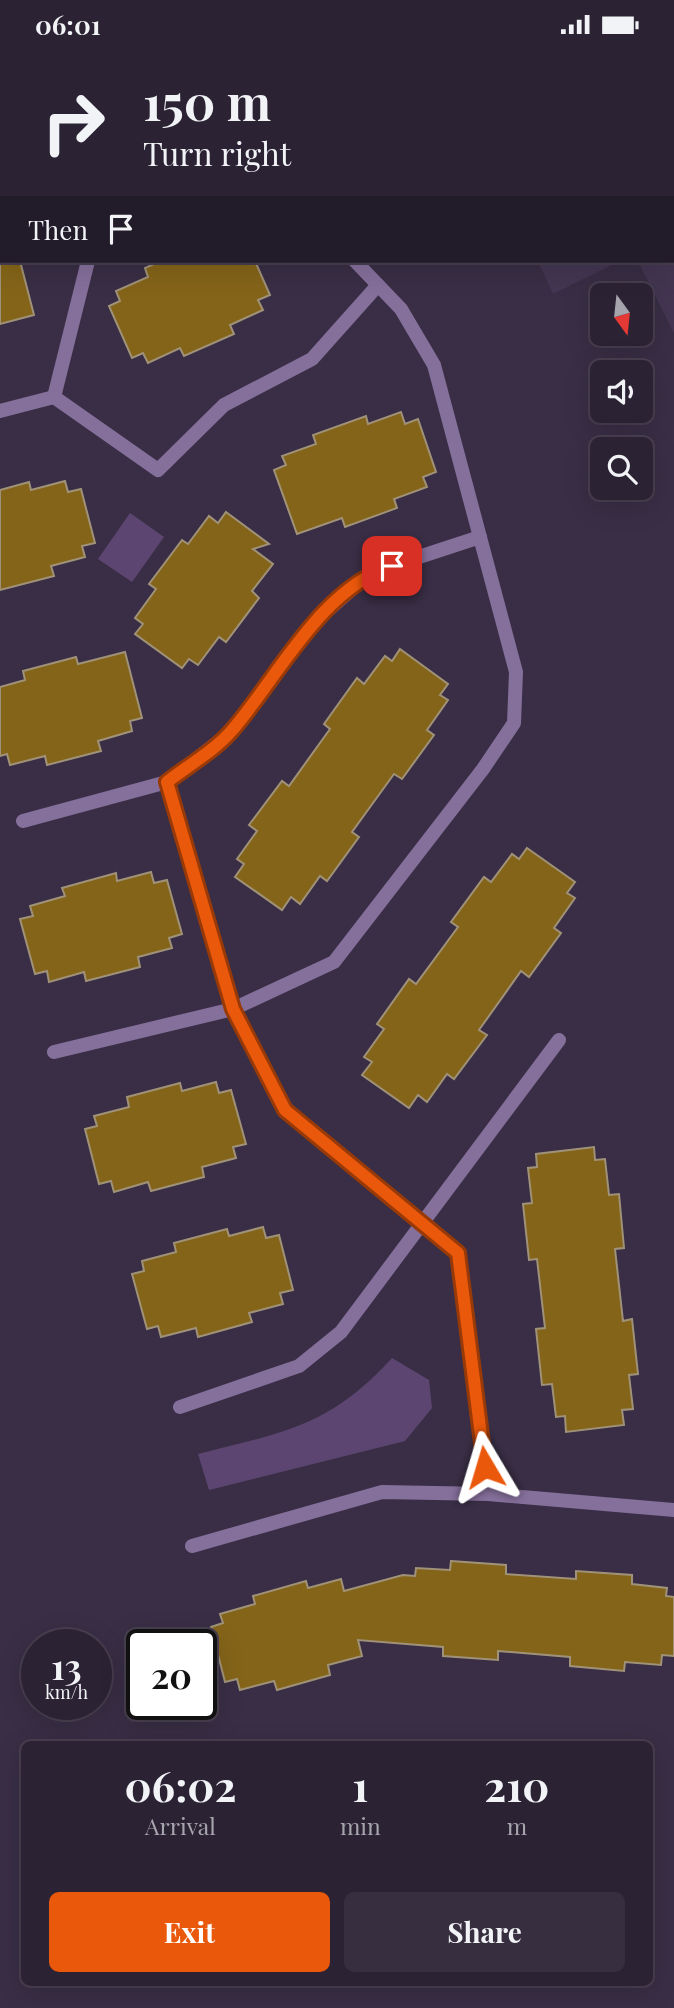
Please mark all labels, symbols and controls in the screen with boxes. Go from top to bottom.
text: 06:01 [35,7,101,42]
text: 150 m [143,68,271,133]
icon: right [28,77,119,168]
text: Turn right [143,131,291,174]
icon: arrive [102,210,140,248]
text: Then [28,212,88,247]
north arrow [590,283,653,347]
map controls [590,283,653,500]
button: sound [590,360,653,423]
button: search [590,437,653,500]
pin [362,536,422,596]
icon: arrive [373,547,411,585]
position arrow [448,1430,522,1504]
speed limit sign: 20 [126,1629,217,1720]
text: 13 [51,1642,82,1689]
text: km/h [45,1680,88,1704]
text: 06:02 [125,1757,236,1813]
text: 1 [352,1757,368,1813]
text: 210 [484,1757,549,1813]
text: Arrival [145,1810,216,1841]
text: min [340,1810,381,1841]
text: m [507,1810,527,1841]
button: Exit [49,1892,330,1972]
button: Share [344,1892,625,1972]

